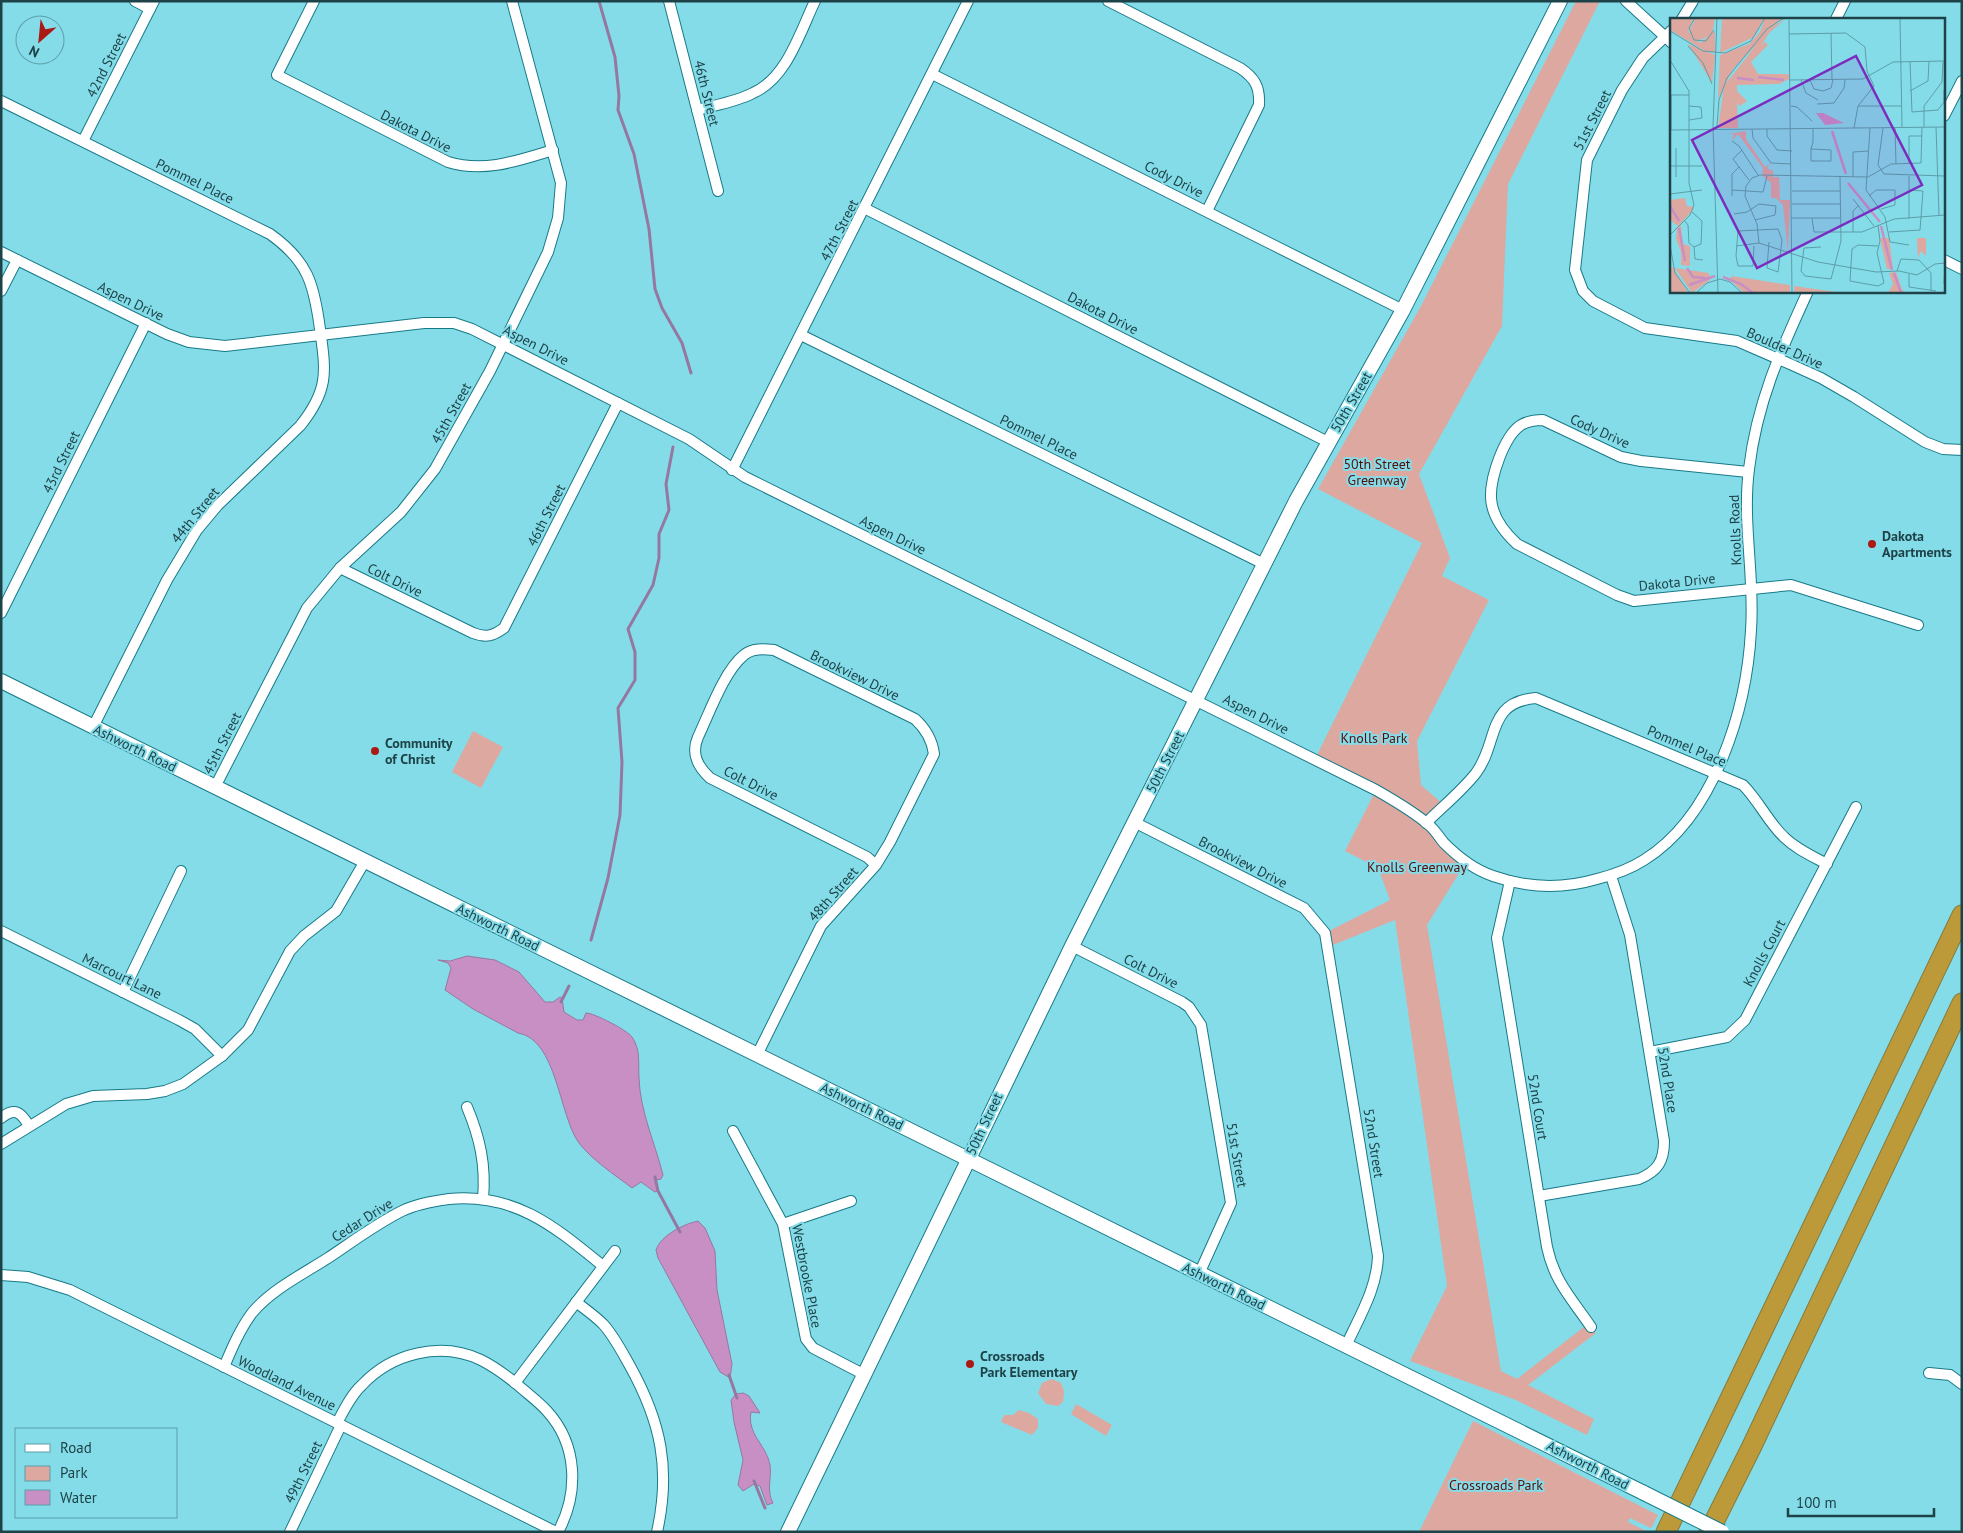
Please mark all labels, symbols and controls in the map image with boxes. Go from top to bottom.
north arrow [15,15,65,65]
inset map [1670,18,1946,292]
street label: 42nd Street [82,30,130,100]
text: N [26,41,42,62]
street label: 46th Street [690,58,724,128]
street label: 51st Street [1569,87,1615,153]
street label: Dakota Drive [378,106,454,156]
street label: Pommel Place [153,154,237,208]
street label: Cody Drive [1142,157,1206,201]
street label: 47th Street [816,196,862,264]
street label: Aspen Drive [95,277,167,325]
street label: Dakota Drive [1065,288,1141,338]
street label: Aspen Drive [500,321,572,369]
street label: Boulder Drive [1744,323,1826,373]
street label: 50th Street [1326,368,1376,436]
street label: 45th Street [427,379,475,447]
street label: Pommel Place [997,410,1081,464]
street label: Cody Drive [1567,410,1633,452]
street label: 43rd Street [38,428,84,496]
park label: 50th Street Greenway [1343,455,1411,489]
street label: 46th Street [523,481,569,549]
street label: 44th Street [167,483,223,547]
street label: Knolls Road [1725,494,1745,566]
street label: Aspen Drive [857,511,929,559]
place label: Dakota Apartments [1882,527,1952,561]
marker: Dakota Apartments [1866,538,1878,550]
street label: Colt Drive [365,559,425,601]
street label: Dakota Drive [1638,569,1716,595]
street label: Brookview Drive [807,646,903,704]
street label: Aspen Drive [1220,690,1292,738]
street label: 45th Street [199,709,245,777]
street label: Ashworth Road [90,720,180,776]
street label: Pommel Place [1645,721,1729,771]
street label: 50th Street [1142,728,1188,796]
park label: Knolls Park [1341,729,1408,747]
place label: Community of Christ [385,734,453,768]
marker: Community of Christ [369,745,381,757]
street label: Colt Drive [721,762,781,804]
street label: Brookview Drive [1196,832,1290,892]
park label: Knolls Greenway [1367,858,1467,876]
street label: 48th Street [804,863,862,925]
street label: Ashworth Road [453,899,543,955]
street label: Knolls Court [1739,916,1789,990]
street label: Marcourt Lane [79,949,165,1003]
street label: Colt Drive [1121,950,1181,992]
street label: 52nd Place [1654,1046,1682,1114]
street label: 52nd Court [1524,1073,1552,1142]
street label: Ashworth Road [817,1078,907,1134]
street label: 50th Street [962,1090,1006,1158]
street label: 52nd Street [1360,1107,1388,1179]
street label: 51st Street [1222,1121,1252,1189]
street label: Cedar Drive [328,1194,396,1246]
street label: Westbrooke Place [788,1223,826,1329]
street label: Ashworth Road [1179,1258,1269,1314]
place label: Crossroads Park Elementary [980,1347,1078,1381]
street label: Woodland Avenue [235,1352,339,1414]
marker: Crossroads Park Elementary [964,1358,976,1370]
legend [15,1428,178,1518]
street label: Ashworth Road [1544,1436,1632,1494]
text: Road [60,1438,92,1457]
street label: 49th Street [280,1438,326,1506]
text: Park [60,1463,88,1482]
park label: Crossroads Park [1449,1476,1543,1494]
scale bar [1788,1486,1934,1518]
text: Water [60,1488,97,1507]
text: 100 m [1796,1493,1837,1512]

